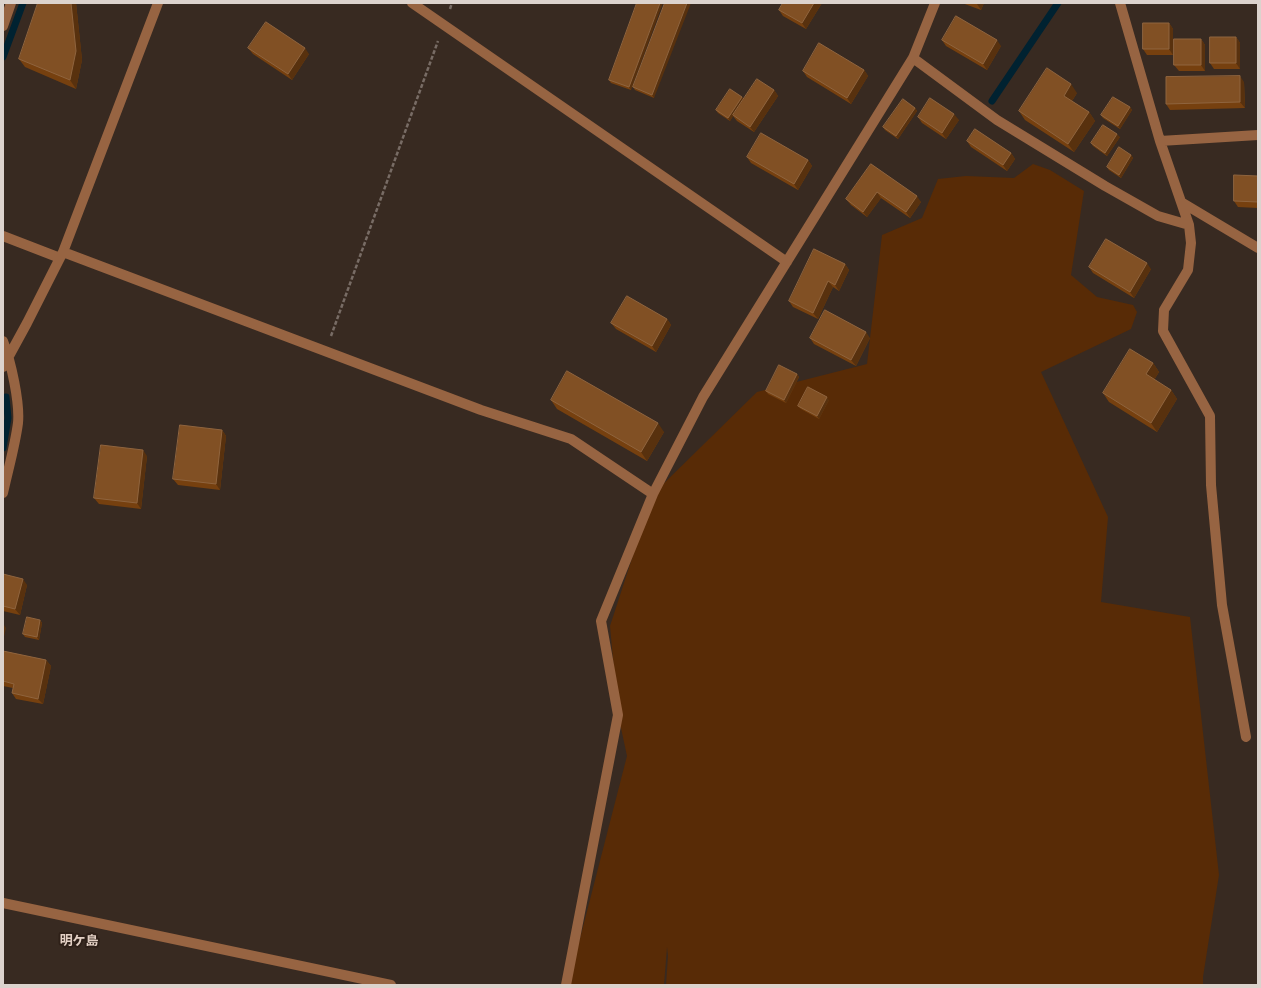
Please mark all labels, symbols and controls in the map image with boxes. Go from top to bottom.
district label: 明ケ島 [60,933,98,949]

